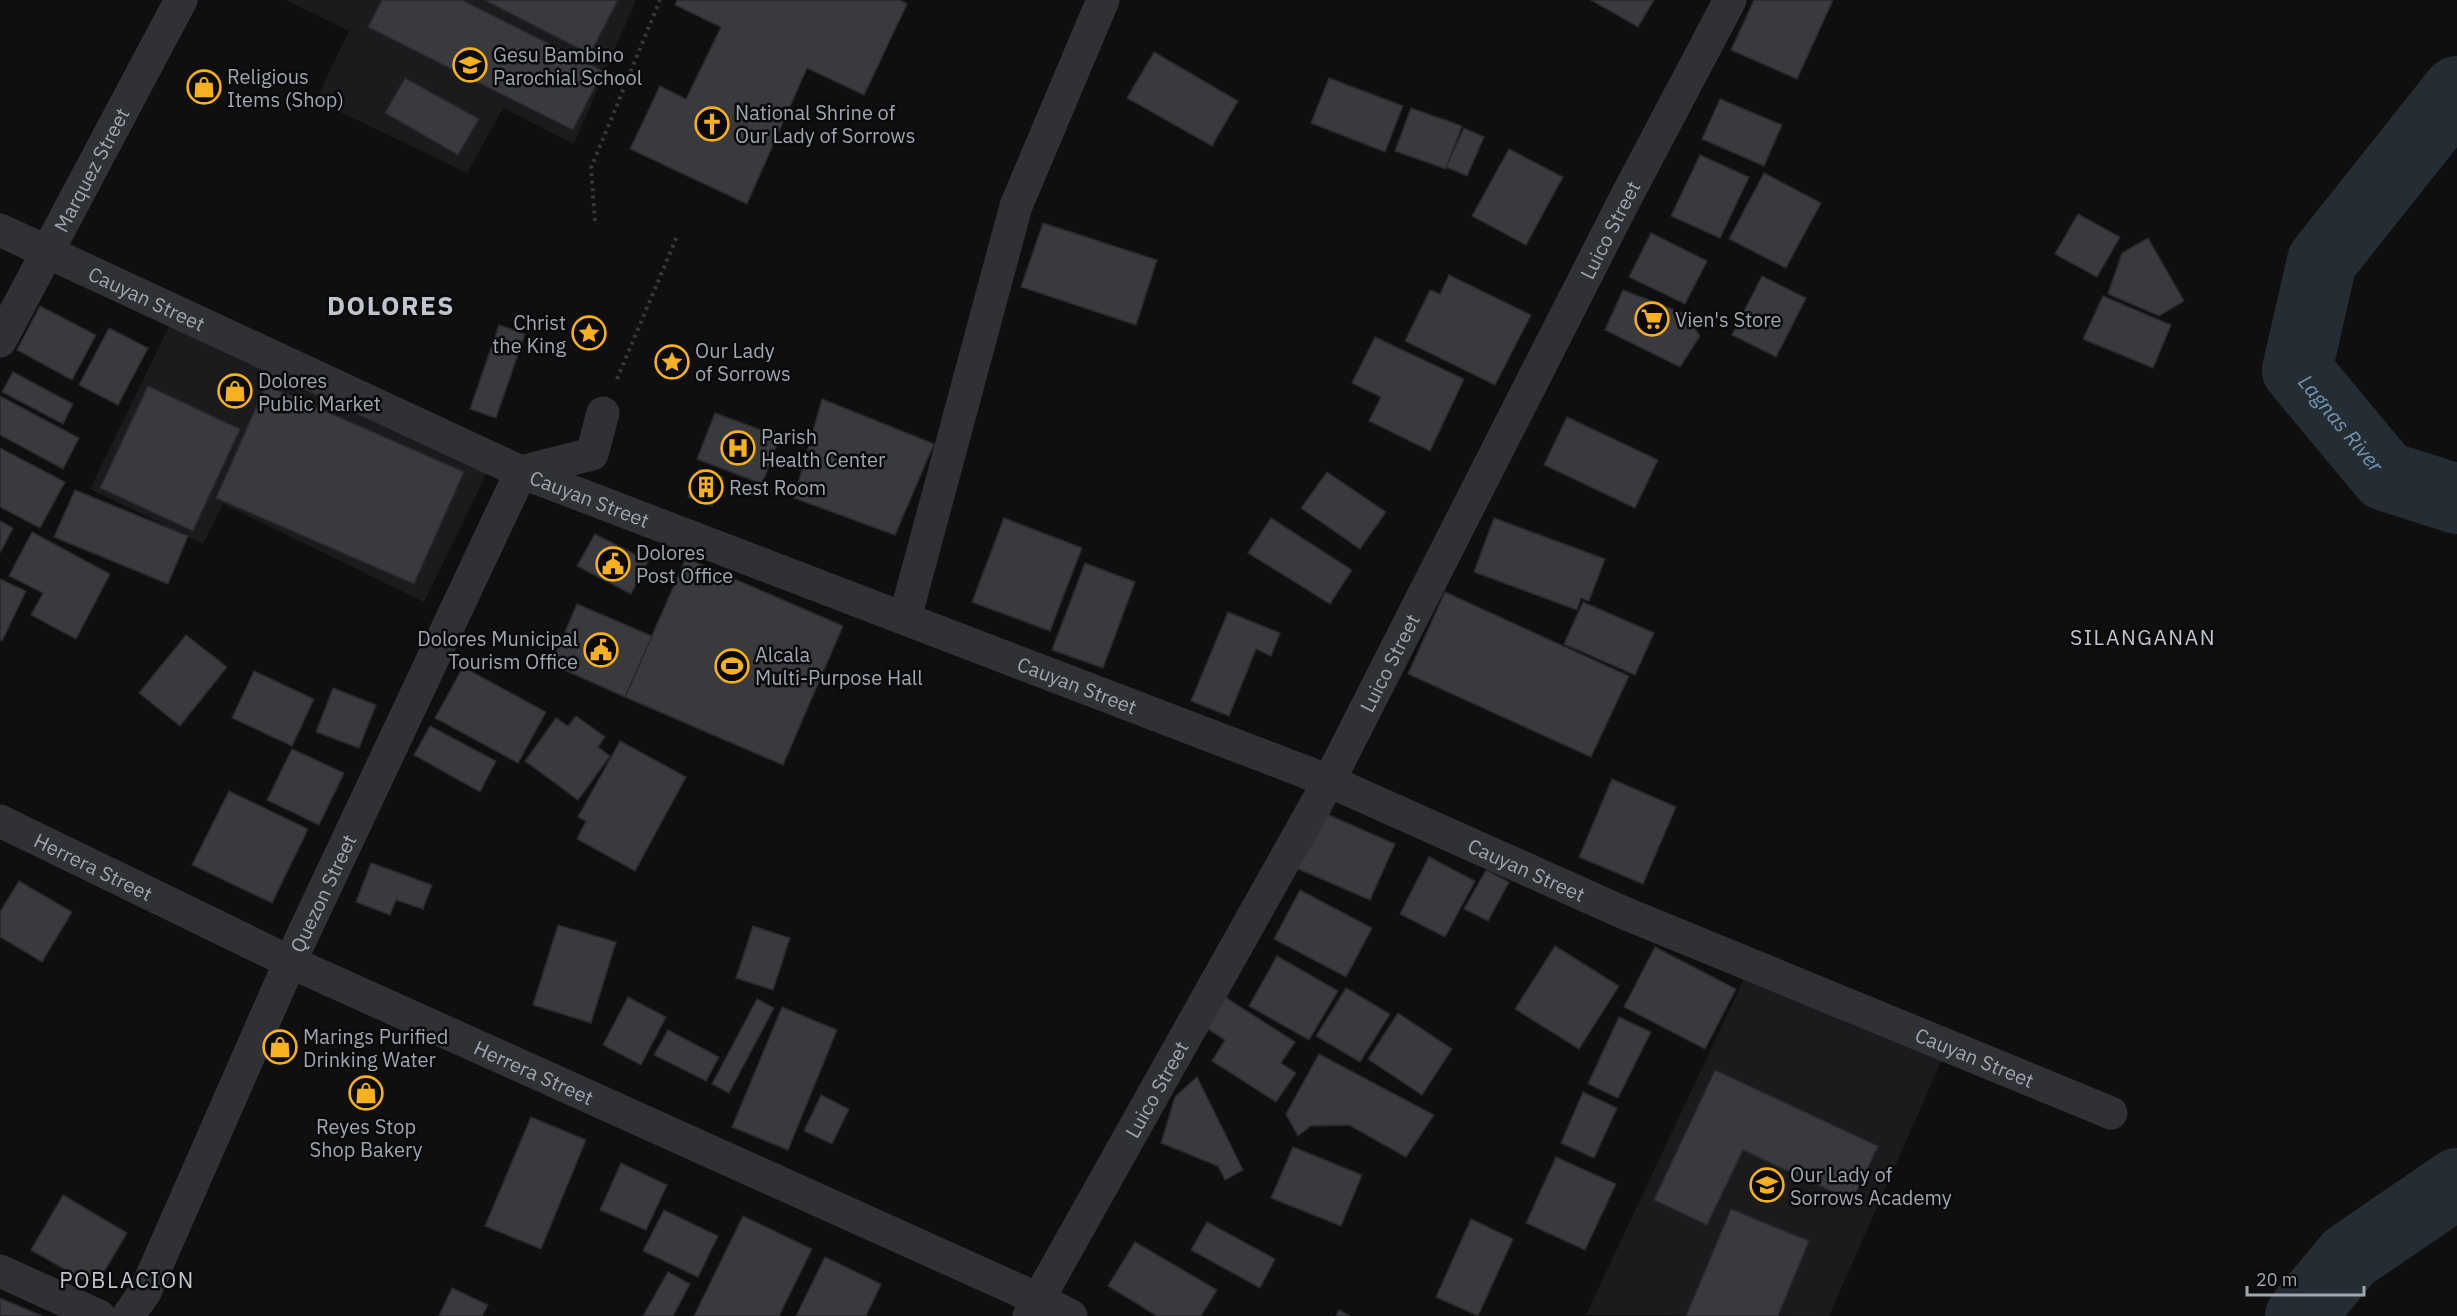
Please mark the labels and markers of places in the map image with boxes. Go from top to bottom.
place label: Gesu Bambino Parochial School [493,41,642,91]
school or university icon: Gesu Bambino Parochial School [452,47,488,83]
place label: Religious Items (Shop) [227,63,344,113]
shop icon: Religious Items (Shop) [186,69,222,105]
place label: National Shrine of Our Lady of Sorrows [735,99,915,149]
church icon: National Shrine of Our Lady of Sorrows [694,106,730,142]
supermarket icon: Vien's Store [1634,301,1670,337]
place label: Vien's Store [1675,306,1782,333]
place label: Christ the King [492,309,566,359]
place icon: Christ the King [571,315,607,351]
place label: Our Lady of Sorrows [695,337,791,387]
place icon: Our Lady of Sorrows [654,344,690,380]
place label: Dolores Public Market [258,367,381,417]
shop icon: Dolores Public Market [217,373,253,409]
place label: Parish Health Center [761,423,885,473]
hospital icon: Parish Health Center [720,430,756,466]
building icon: Rest Room [688,469,724,505]
place label: Rest Room [729,474,826,501]
place label: Dolores Post Office [636,539,733,589]
public building icon: Dolores Post Office [595,546,631,582]
place label: Dolores Municipal Tourism Office [417,625,578,675]
public building icon: Dolores Municipal Tourism Office [583,632,619,668]
place label: Alcala Multi-Purpose Hall [755,641,923,691]
sports icon: Alcala Multi-Purpose Hall [714,648,750,684]
place label: Marings Purified Drinking Water [303,1023,448,1073]
shop icon: Marings Purified Drinking Water [262,1029,298,1065]
shop icon: Reyes Stop Shop Bakery [348,1075,384,1111]
place label: Reyes Stop Shop Bakery [310,1113,422,1163]
place label: Our Lady of Sorrows Academy [1790,1161,1952,1211]
school or university icon: Our Lady of Sorrows Academy [1749,1167,1785,1203]

